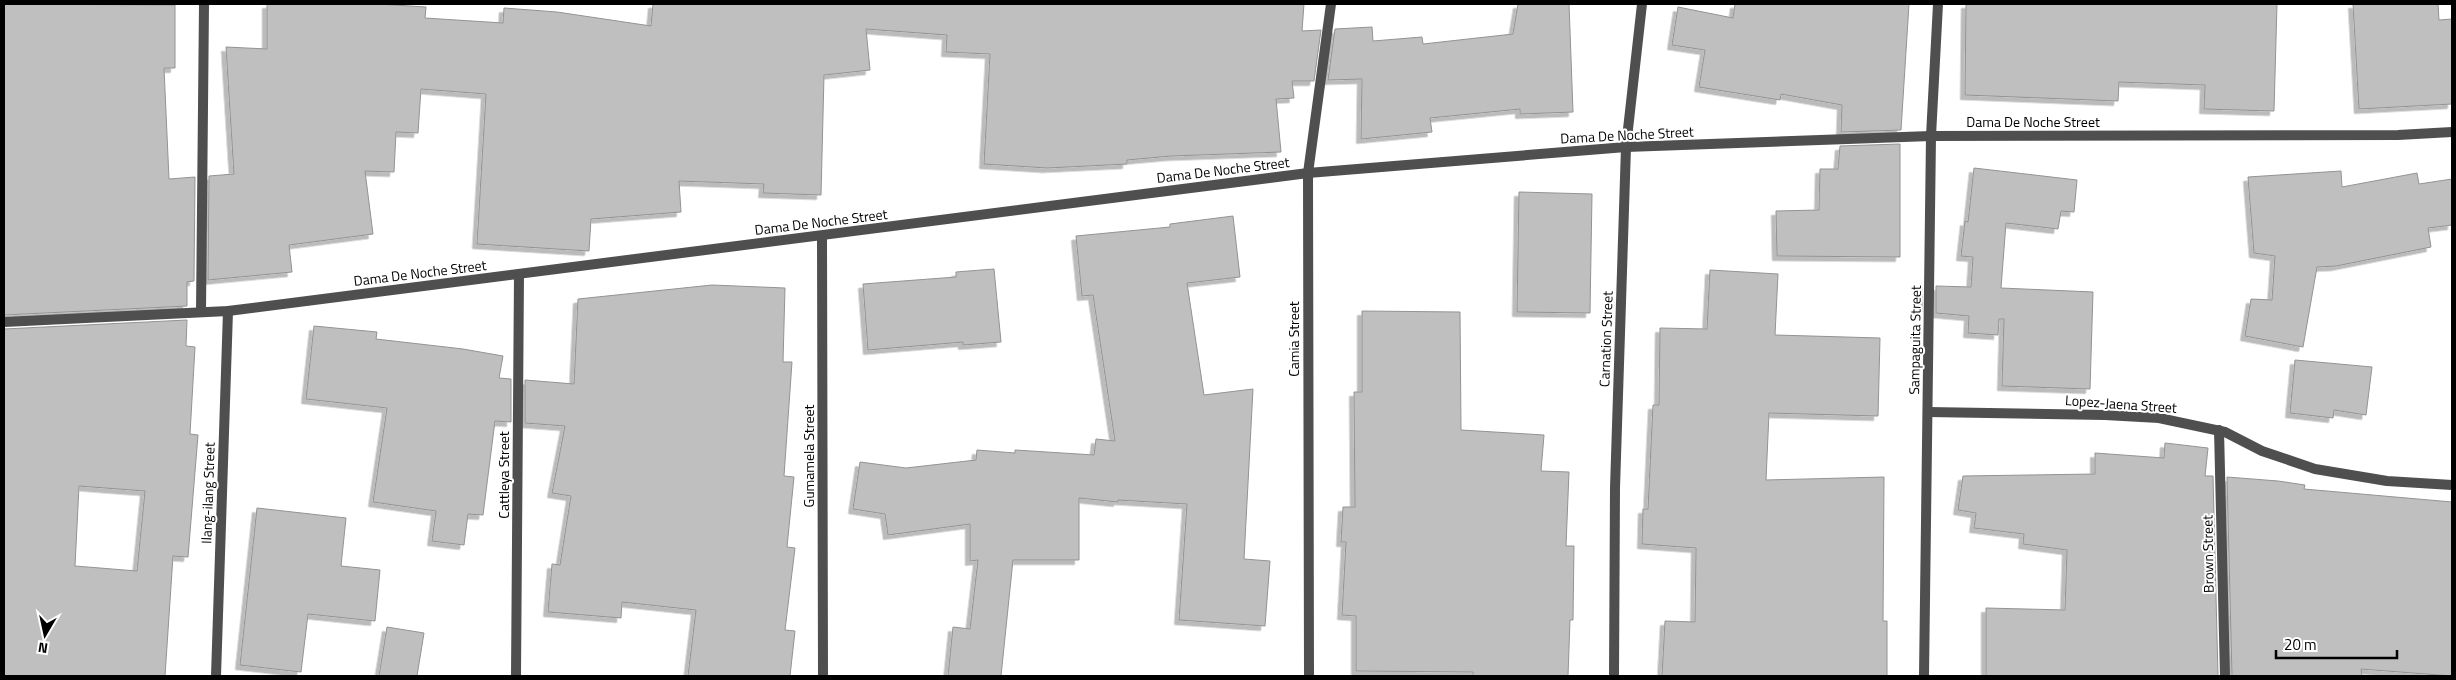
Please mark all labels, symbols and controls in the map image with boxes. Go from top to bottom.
street label: Dama De Noche Street [1966,111,2100,132]
street label: Dama De Noche Street [1560,121,1694,148]
street label: Dama De Noche Street [1155,151,1291,188]
street label: Dama De Noche Street [753,203,889,240]
street label: Dama De Noche Street [352,254,488,291]
street label: Sampaguita Street [1903,285,1926,395]
street label: Carnation Street [1593,291,1618,387]
street label: Camia Street [1283,301,1304,377]
street label: Lopez-Jaena Street [2064,389,2178,418]
street label: Gumamela Street [798,404,819,507]
street label: Cattleya Street [493,431,514,519]
street label: Ilang-ilang Street [195,442,220,544]
street label: Brown Street [2196,515,2219,593]
north arrow [20,610,70,660]
scale bar [2276,628,2397,660]
text: 20 m [2284,633,2317,656]
text: N [36,637,49,659]

